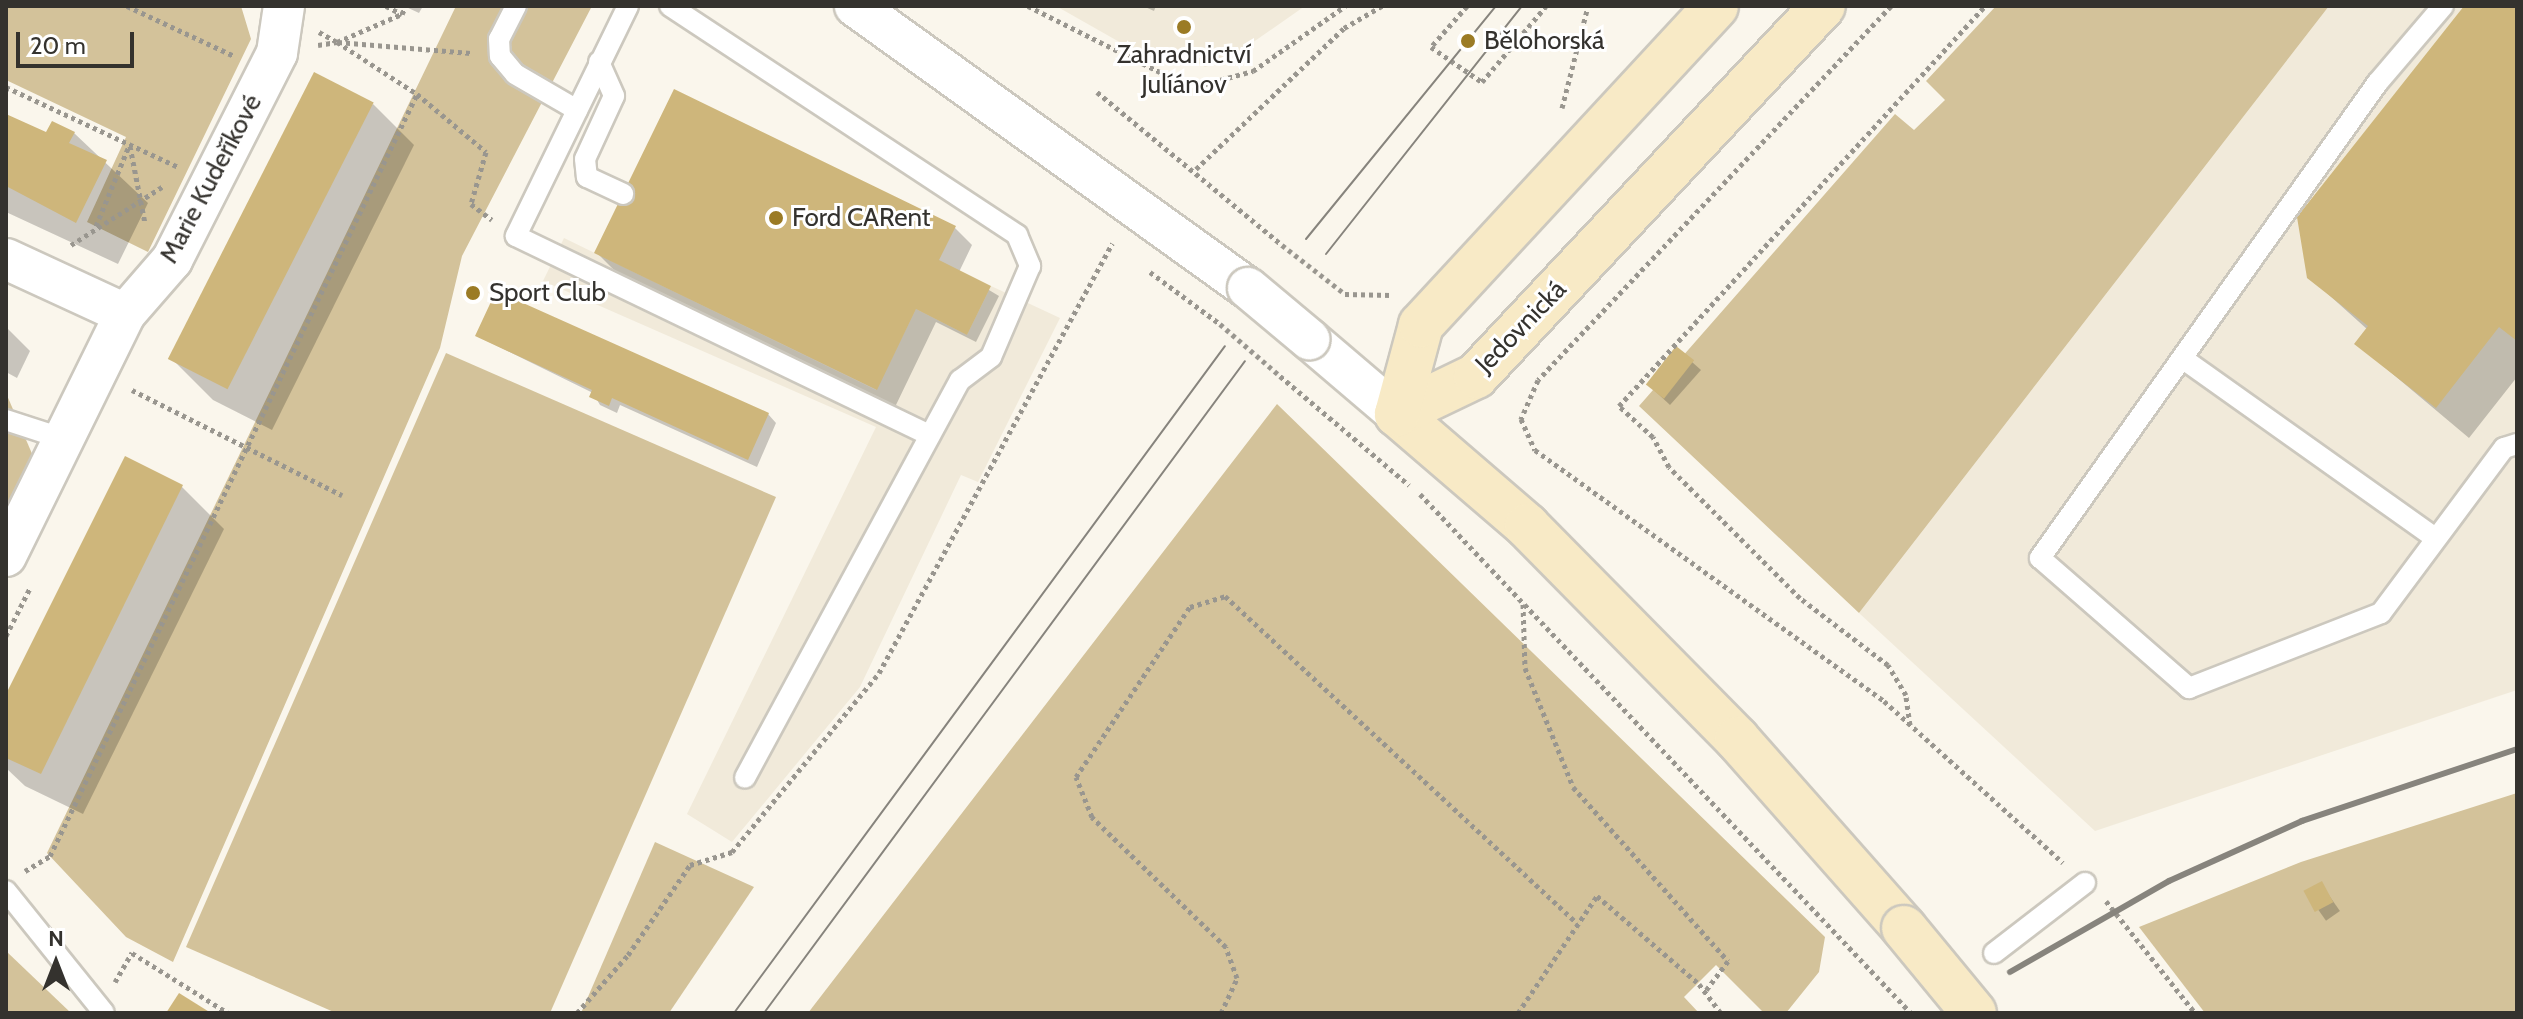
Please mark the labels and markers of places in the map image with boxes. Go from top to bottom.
marker: Zahradnictví Julíánov [1175,18,1193,36]
place label: Bělohorská [1484,25,1605,57]
marker: Bělohorská [1459,32,1477,50]
place label: Zahradnictví Julíánov [1117,39,1251,100]
place label: Ford CARent [792,202,931,234]
marker: Ford CARent [767,209,785,227]
place label: Sport Club [489,277,606,309]
marker: Sport Club [464,284,482,302]

